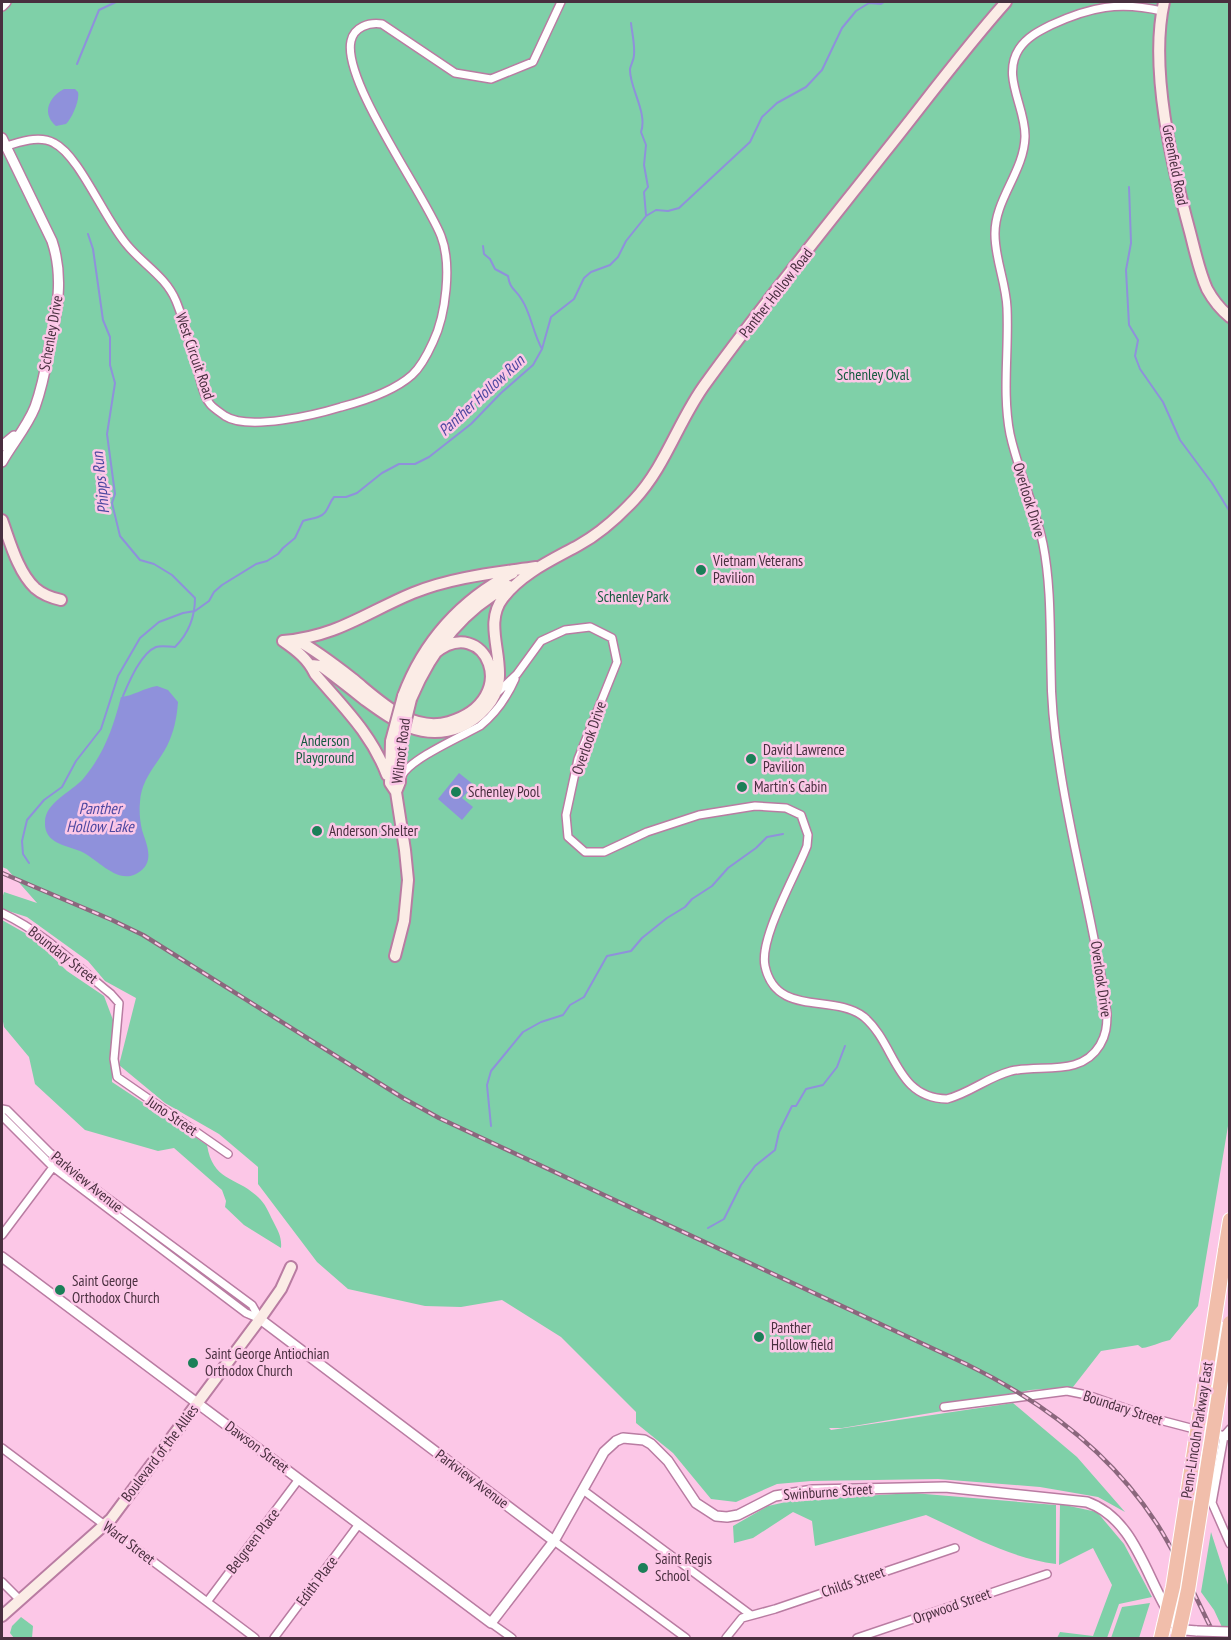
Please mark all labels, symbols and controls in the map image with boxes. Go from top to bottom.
street label: Greenfield Road [1158,123,1193,207]
street label: Panther Hollow Road [735,244,816,341]
street label: Schenley Drive [35,294,66,372]
street label: West Circuit Road [172,310,219,402]
water label: Panther Hollow Run [434,350,529,440]
park label: Schenley Oval [837,365,910,384]
water label: Phipps Run [87,450,113,515]
street label: Overlook Drive [1009,460,1050,539]
place label: Vietnam Veterans Pavilion [712,551,803,587]
marker: Vietnam Veterans Pavilion [694,563,708,577]
park label: Schenley Park [597,587,669,606]
street label: Overlook Drive [567,699,610,777]
street label: Wilmot Road [387,717,414,785]
park label: Anderson Playground [296,731,354,767]
place label: David Lawrence Pavilion [763,740,845,776]
marker: David Lawrence Pavilion [744,752,758,766]
place label: Martin's Cabin [754,777,827,796]
marker: Martin's Cabin [735,780,749,794]
place label: Schenley Pool [468,782,540,801]
marker: Schenley Pool [449,785,463,799]
water label: Panther Hollow Lake [66,798,135,836]
place label: Anderson Shelter [329,821,419,840]
marker: Anderson Shelter [310,824,324,838]
street label: Boundary Street [25,922,102,988]
street label: Overlook Drive [1087,940,1116,1018]
street label: Juno Street [142,1091,201,1140]
street label: Parkview Avenue [48,1147,127,1216]
place label: Saint George Orthodox Church [72,1271,160,1307]
marker: Saint George Orthodox Church [53,1283,67,1297]
place label: Panther Hollow field [771,1318,833,1354]
marker: Panther Hollow field [752,1330,766,1344]
place label: Saint George Antiochian Orthodox Church [205,1344,329,1380]
marker: Saint George Antiochian Orthodox Church [186,1356,200,1370]
street label: Penn-Lincoln Parkway East [1176,1360,1217,1500]
street label: Boundary Street [1081,1386,1165,1429]
street label: Boulevard of the Allies [117,1400,202,1505]
street label: Dawson Street [222,1416,293,1477]
street label: Parkview Avenue [432,1445,513,1512]
street label: Swinburne Street [783,1479,873,1504]
street label: Belgreen Place [222,1504,283,1577]
street label: Ward Street [99,1517,159,1568]
place label: Saint Regis School [655,1549,712,1585]
street label: Edith Place [292,1552,342,1609]
marker: Saint Regis School [636,1561,650,1575]
street label: Childs Street [819,1562,887,1601]
street label: Orpwood Street [910,1583,993,1628]

